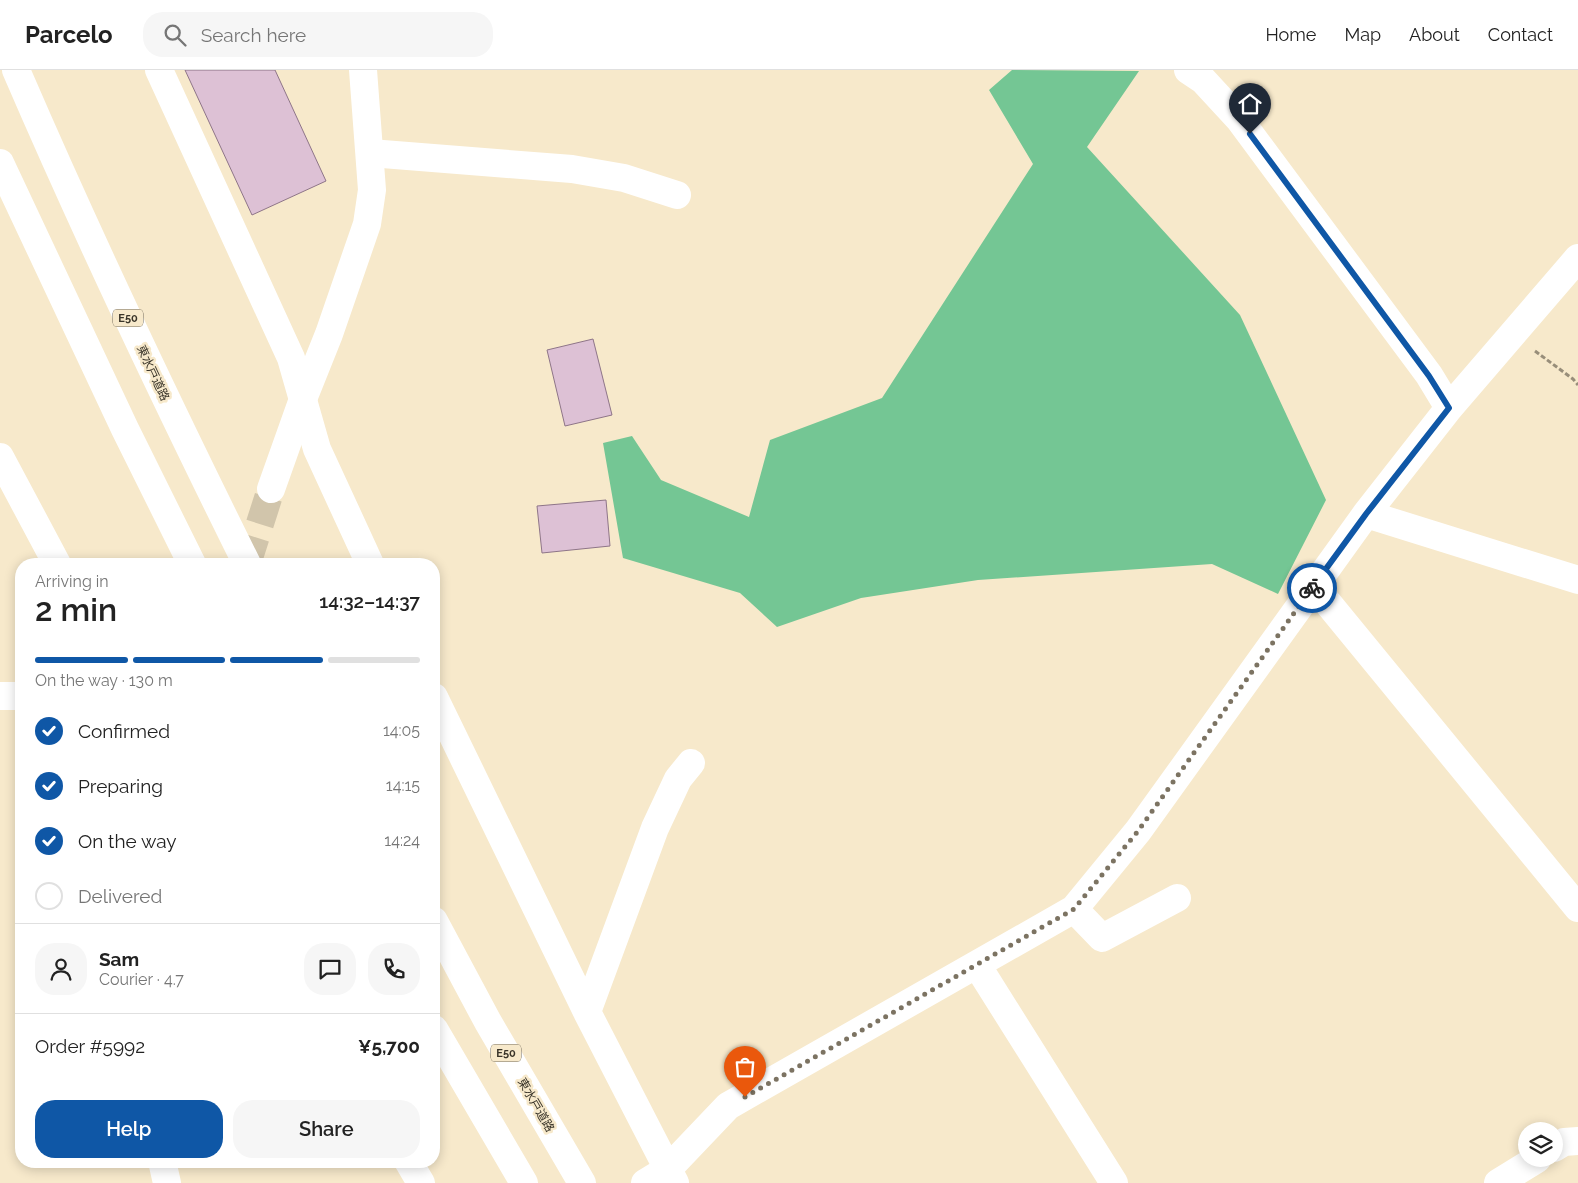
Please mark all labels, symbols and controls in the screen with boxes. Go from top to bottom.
search box [143,12,493,57]
text: Parcelo [25,20,113,49]
icon: search [161,21,189,49]
text: Search here [201,24,306,46]
text: Home [1265,24,1316,45]
text: Map [1344,24,1381,45]
text: About [1409,24,1460,45]
text: Contact [1488,24,1553,45]
pin [1229,83,1271,134]
icon: home [1236,90,1264,118]
road number: E50 [113,310,143,326]
street label: 東水戸道路 [134,343,172,403]
courier [1287,563,1337,613]
text: Arriving in [35,572,109,591]
icon: bike [1298,574,1326,602]
text: 14:32–14:37 [319,590,420,612]
text: 2 min [35,591,117,628]
text: On the way · 130 m [35,671,173,690]
icon: check [35,717,63,745]
text: Confirmed [78,720,170,742]
text: 14:05 [383,721,420,740]
icon: check [35,772,63,800]
text: Preparing [78,775,163,797]
text: 14:15 [386,776,420,795]
icon: check [35,827,63,855]
text: On the way [78,830,177,852]
text: 14:24 [384,831,420,850]
text: Delivered [78,885,162,907]
button: person [35,943,87,995]
button: chat [304,943,356,995]
button: phone [368,943,420,995]
text: Sam [99,948,139,970]
text: Courier · 4.7 [99,970,184,989]
text: Order #5992 [35,1035,145,1057]
text: ¥5,700 [358,1035,420,1057]
road number: E50 [491,1044,521,1061]
pin [724,1046,766,1097]
icon: bag [731,1053,759,1081]
street label: 東水戸道路 [515,1076,557,1134]
button: Help [35,1100,223,1158]
button: Share [233,1100,420,1158]
map controls [1518,1122,1563,1167]
button: layers [1518,1122,1563,1167]

